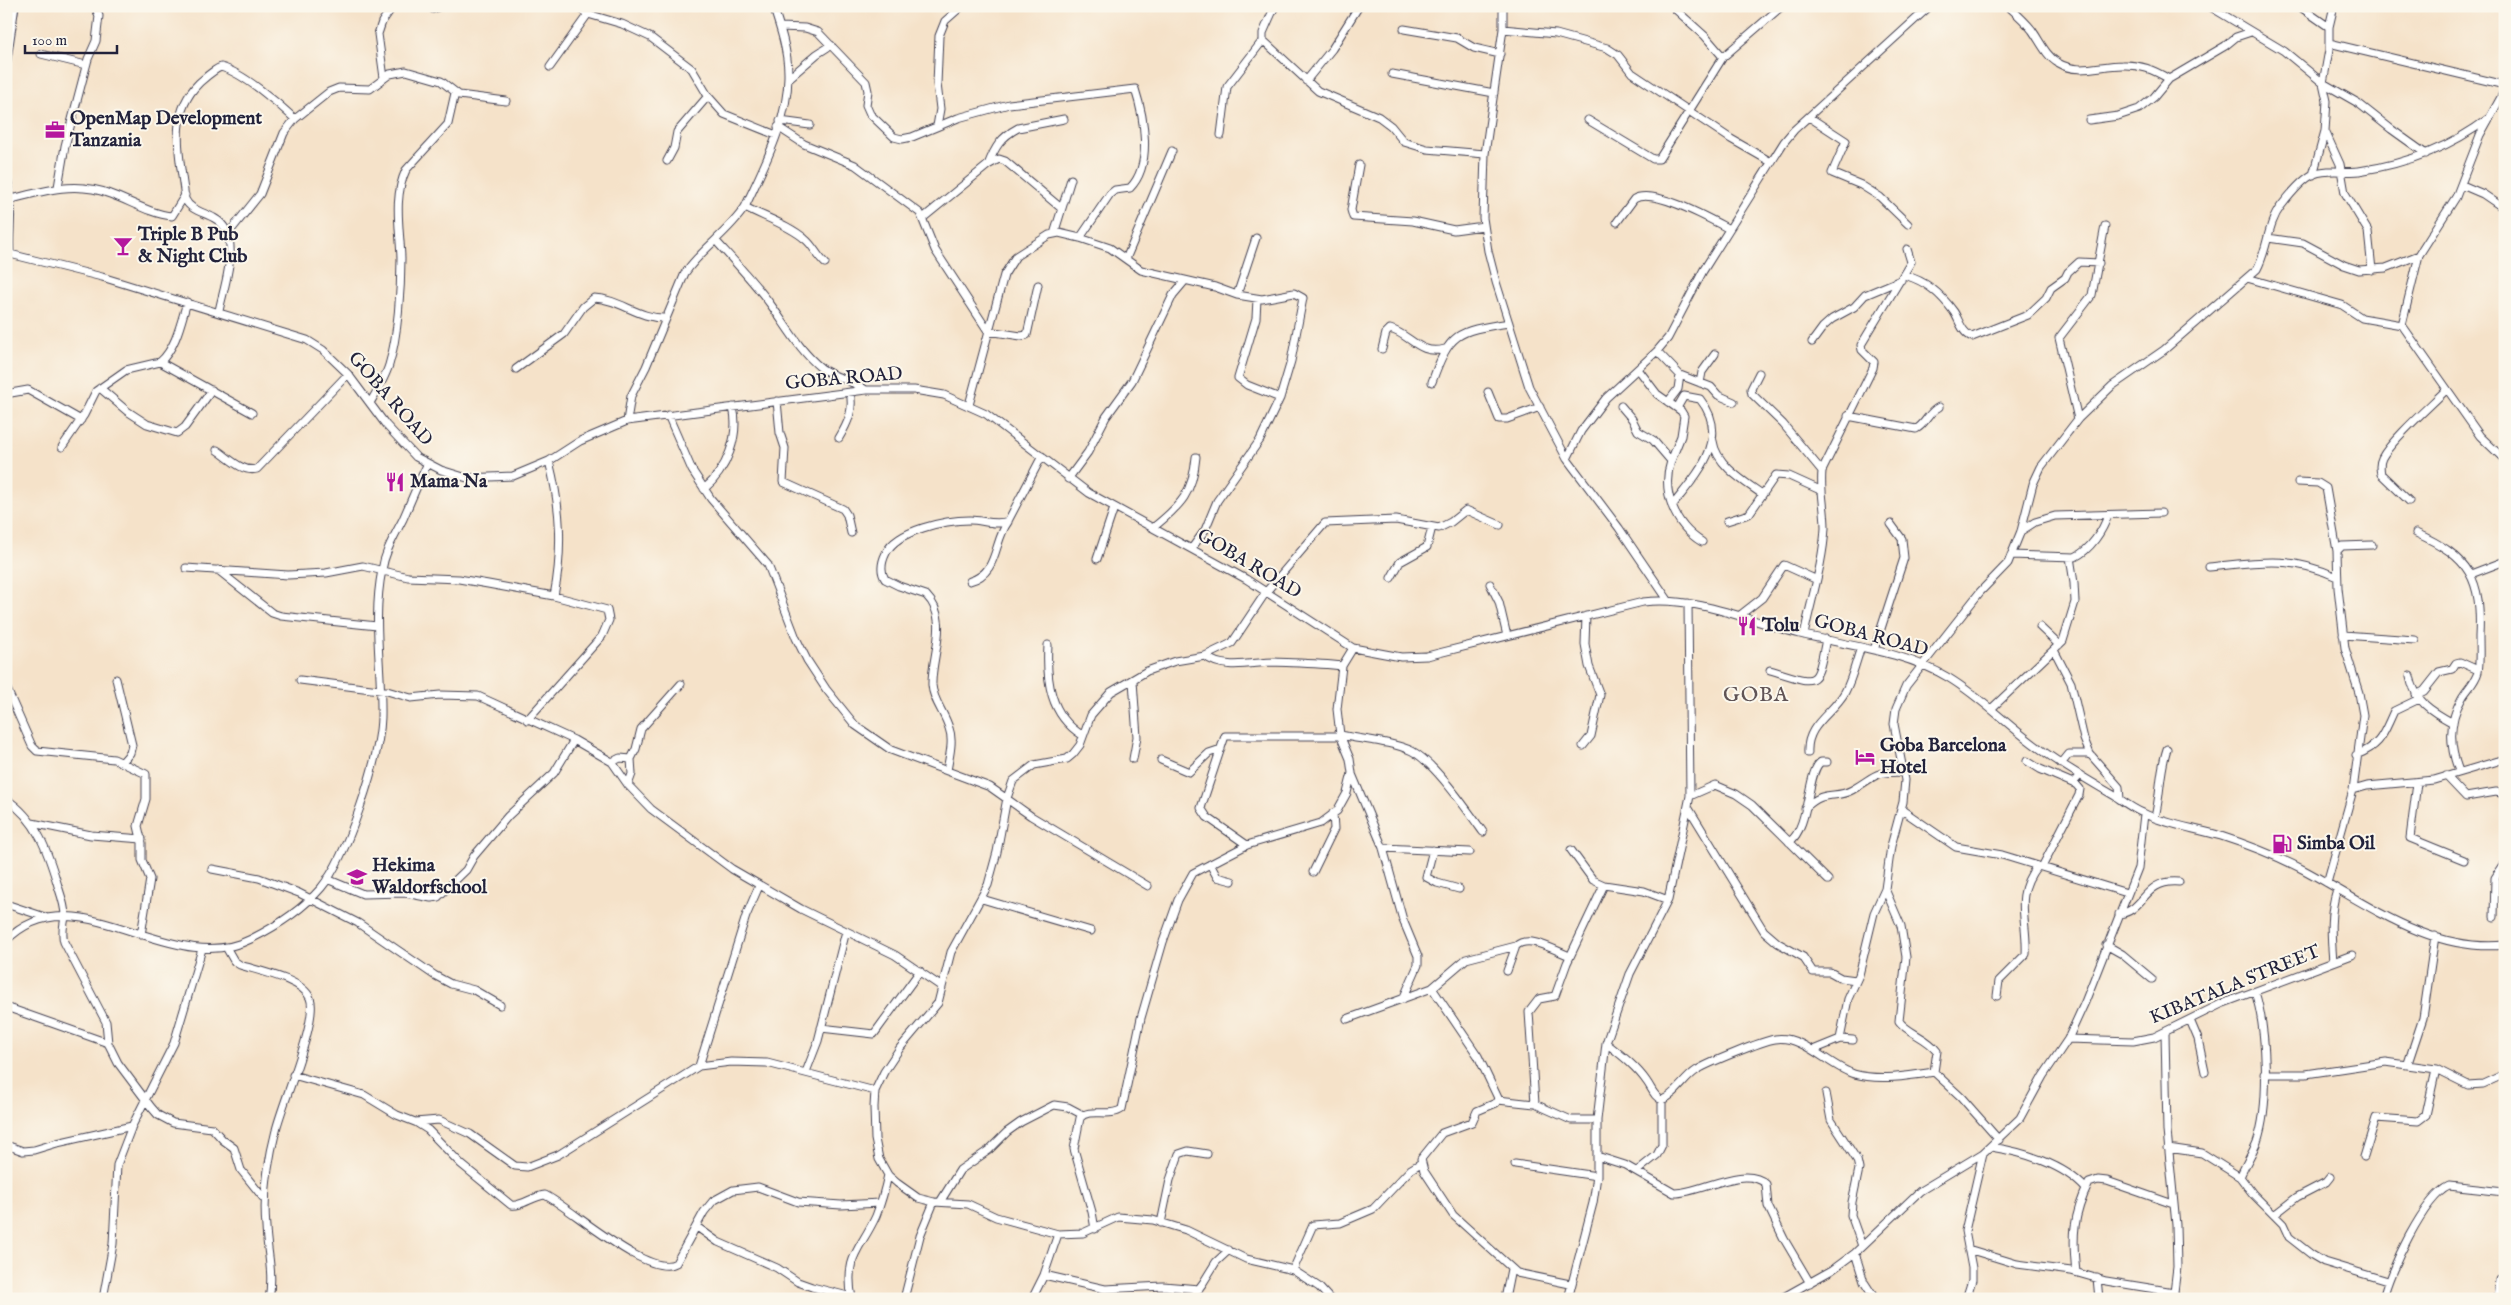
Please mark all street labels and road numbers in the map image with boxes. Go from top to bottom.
street label: GOBA ROAD [342,347,438,451]
street label: GOBA ROAD [784,362,904,396]
street label: GOBA ROAD [1192,523,1306,605]
street label: GOBA ROAD [1811,609,1931,663]
street label: KIBATALA STREET [2146,940,2324,1030]

